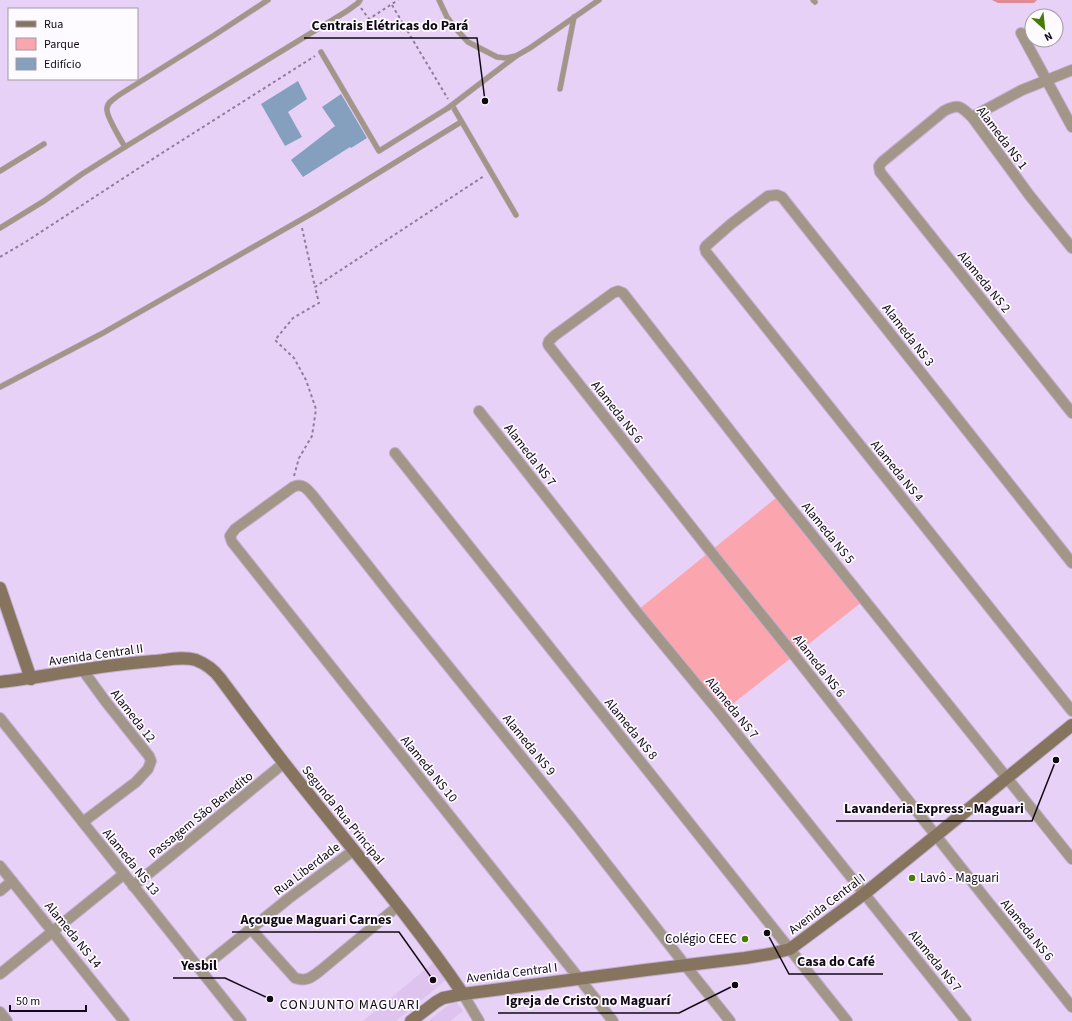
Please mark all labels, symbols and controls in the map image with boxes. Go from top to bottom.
legend [8,8,138,80]
north arrow [1024,8,1064,48]
callout: Centrais Elétricas do Pará [304,12,477,38]
text: Rua [44,16,63,33]
text: Centrais Elétricas do Pará [312,16,468,36]
text: N [1042,28,1055,45]
text: Parque [44,36,80,53]
text: Edifício [44,56,81,73]
street label: Alameda NS 1 [972,103,1032,173]
street label: Alameda NS 2 [953,247,1015,317]
street label: Alameda NS 3 [878,300,938,370]
street label: Alameda NS 6 [587,377,647,447]
street label: Alameda NS 7 [500,420,560,490]
street label: Alameda NS 4 [866,436,928,506]
street label: Alameda NS 5 [797,498,859,568]
street label: Alameda NS 6 [789,631,849,701]
street label: Avenida Central II [48,639,144,671]
street label: Alameda NS 7 [701,673,763,743]
street label: Alameda 12 [106,685,160,747]
street label: Alameda NS 8 [600,694,662,764]
street label: Alameda NS 9 [498,710,560,780]
street label: Alameda NS 10 [396,732,462,806]
street label: Segunda Rua Principal [298,762,388,868]
street label: Passagem São Benedito [145,767,257,863]
callout: Lavanderia Express - Maguari [836,795,1032,821]
text: Lavanderia Express - Maguari [844,799,1024,819]
street label: Alameda NS 13 [98,825,164,899]
street label: Rua Liberdade [270,838,344,900]
street label: Avenida Central I [785,869,869,939]
place label: Lavô - Maguari [920,869,999,887]
marker: Lavô - Maguari [907,873,917,883]
street label: Alameda NS 6 [996,895,1058,965]
street label: Alameda NS 14 [40,898,106,973]
callout: Açougue Maguari Carnes [232,906,399,932]
text: Açougue Maguari Carnes [239,910,392,930]
street label: Alameda NS 7 [904,926,966,996]
place label: Colégio CEEC [665,930,737,948]
marker: Colégio CEEC [740,934,750,944]
callout: Casa do Café [789,948,883,974]
callout: Yesbil [173,952,225,978]
text: Casa do Café [797,952,875,972]
text: Yesbil [180,956,217,976]
street label: Avenida Central I [465,958,559,988]
scale bar [10,987,86,1013]
callout: Igreja de Cristo no Maguarí [498,987,679,1013]
text: Igreja de Cristo no Maguarí [506,991,671,1011]
text: 50 m [16,993,40,1010]
district label: CONJUNTO MAGUARI [280,995,420,1015]

